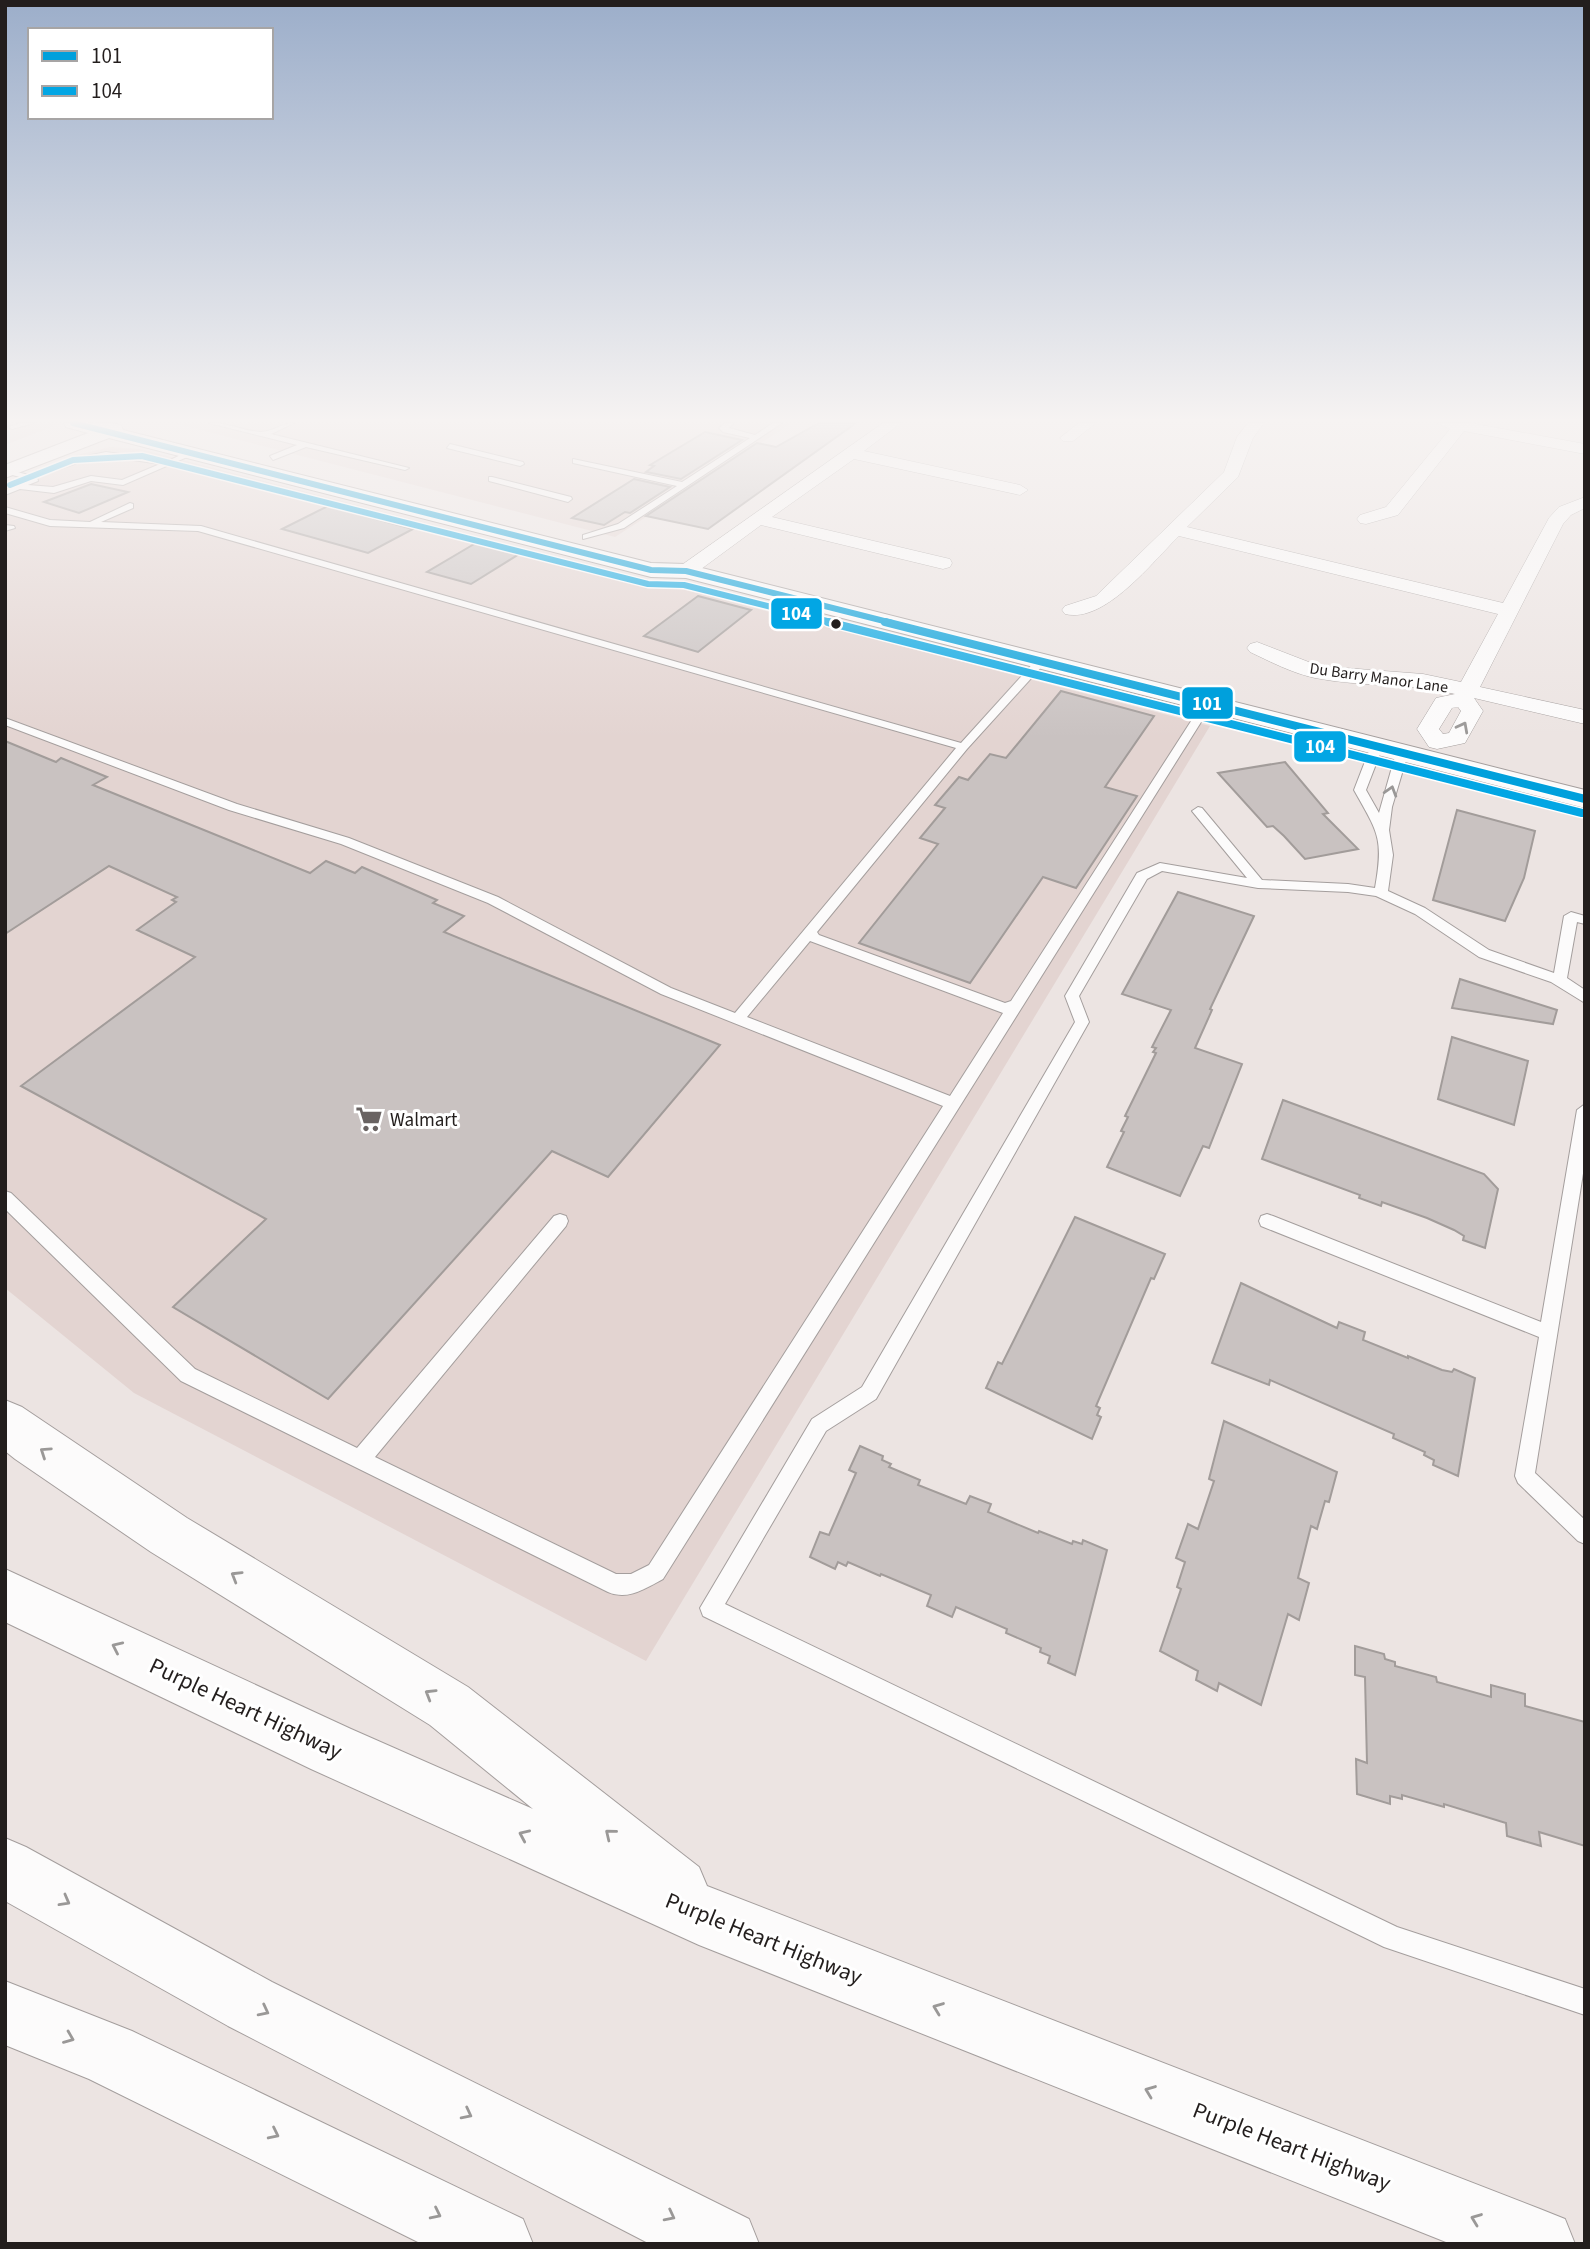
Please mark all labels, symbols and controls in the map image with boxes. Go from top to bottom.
legend [28,28,273,119]
text: 101 [91,41,122,71]
text: 104 [91,76,122,106]
line badge: 104 [770,597,823,630]
text: 104 [781,601,811,628]
unlabelled marker [829,617,843,631]
street label: Du Barry Manor Lane [1308,657,1450,699]
line badge: 101 [1181,686,1234,720]
text: 101 [1192,691,1222,718]
one-way arrow [1455,722,1469,734]
line badge: 104 [1293,730,1347,763]
text: 104 [1305,734,1335,761]
one-way arrow [1382,785,1397,797]
supermarket icon: Walmart [354,1104,384,1134]
place label: Walmart [390,1107,458,1134]
one-way arrow [40,1447,53,1460]
one-way arrow [231,1571,244,1584]
one-way arrow [112,1642,124,1656]
street label: Purple Heart Highway [144,1649,348,1768]
one-way arrow [425,1690,438,1703]
one-way arrow [519,1829,531,1843]
one-way arrow [605,1830,618,1842]
street label: Purple Heart Highway [660,1884,867,1993]
one-way arrow [58,1893,70,1906]
one-way arrow [933,2002,945,2016]
one-way arrow [257,2003,269,2017]
one-way arrow [62,2029,74,2043]
one-way arrow [1145,2086,1157,2100]
street label: Purple Heart Highway [1188,2094,1396,2200]
one-way arrow [460,2105,472,2119]
one-way arrow [267,2126,279,2140]
one-way arrow [429,2205,441,2219]
one-way arrow [663,2208,675,2222]
one-way arrow [1471,2213,1483,2227]

